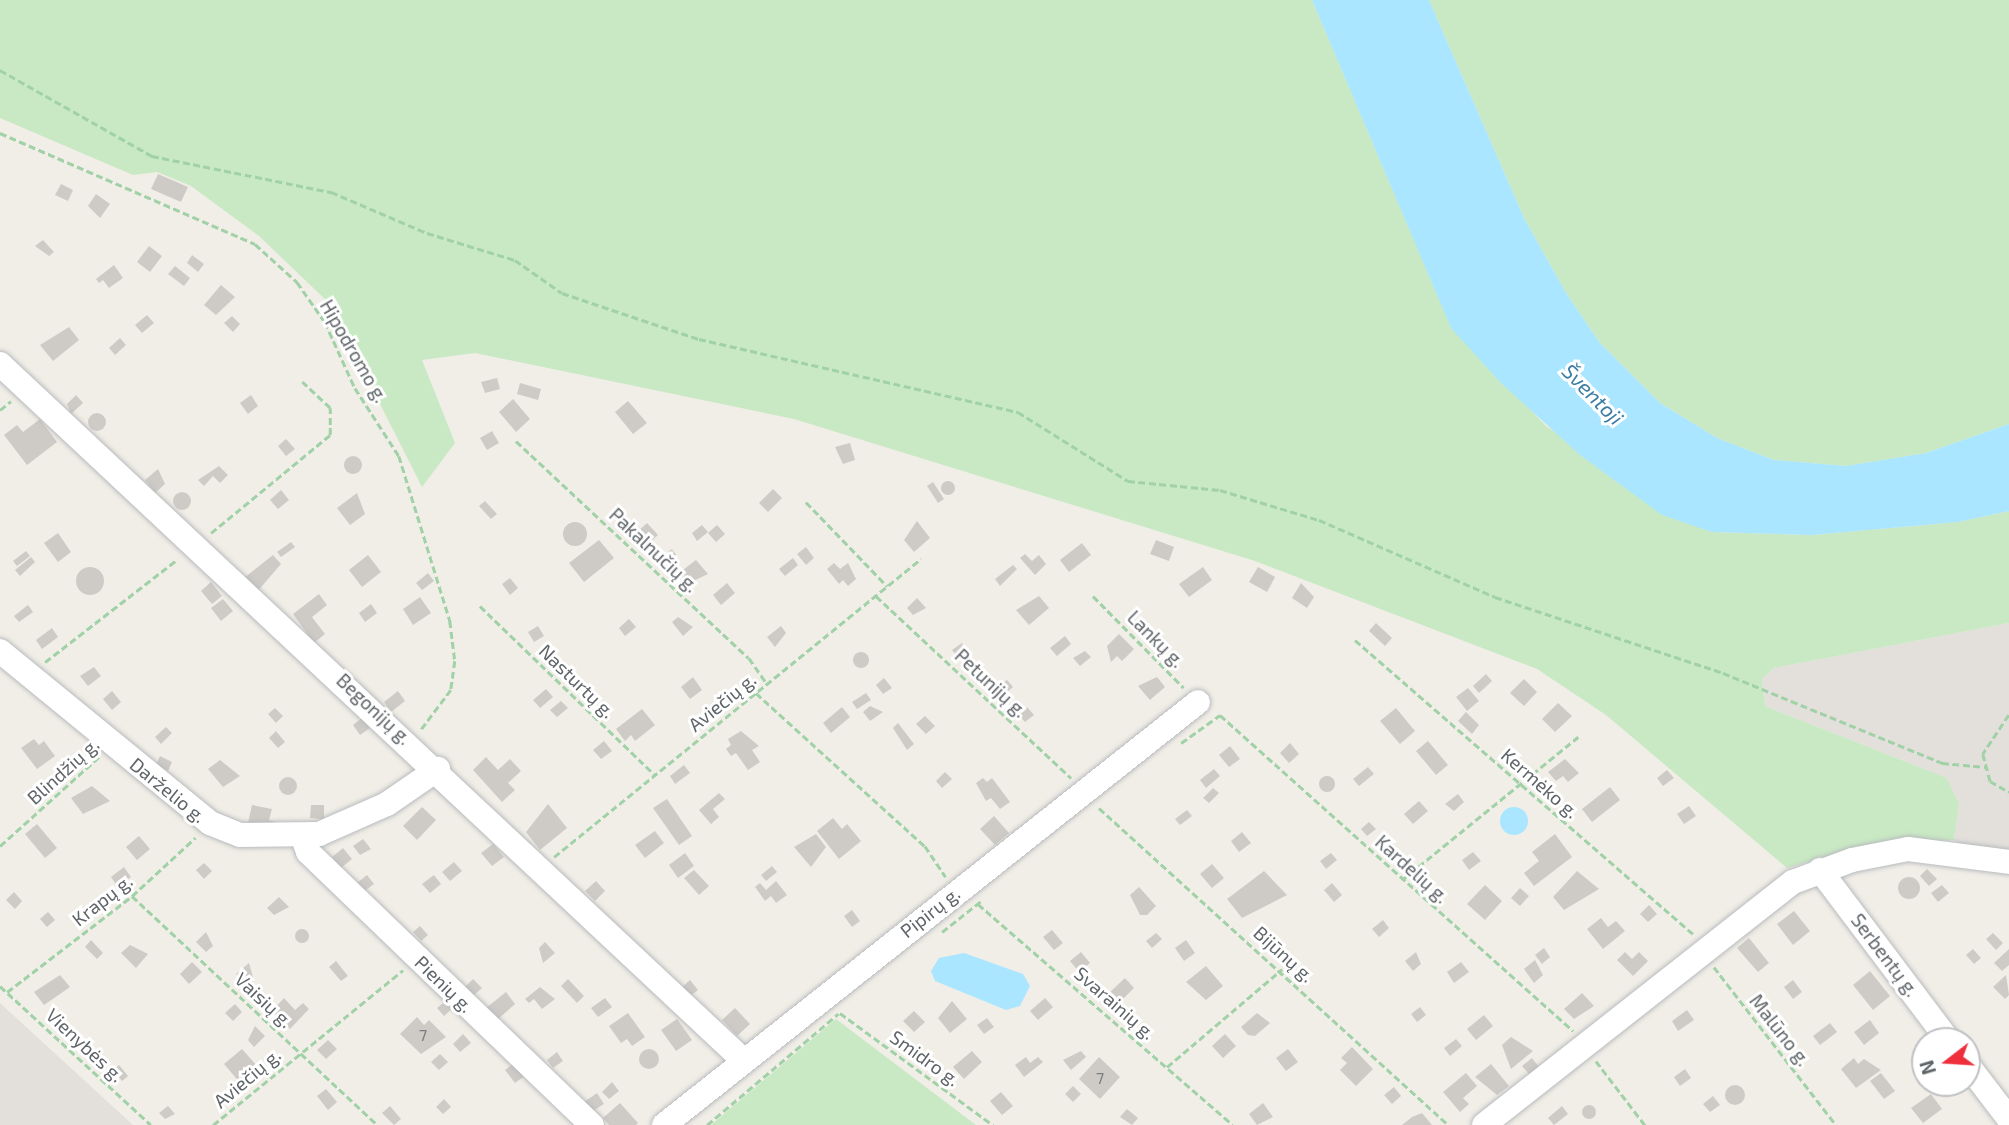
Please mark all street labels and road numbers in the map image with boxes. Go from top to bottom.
street label: Hipodromo g. [315,296,393,406]
street label: Pakalnučių g. [605,503,703,597]
street label: Lankų g. [1123,606,1189,672]
street label: Nasturtų g. [534,639,620,723]
street label: Petunijų g. [950,644,1032,722]
street label: Aviečių g. [684,668,760,736]
street label: Begonijų g. [332,669,416,749]
street label: Blindžių g. [22,733,104,809]
street label: Kermėko g. [1497,743,1583,823]
street label: Darželio g. [126,753,210,827]
street label: Kardelių g. [1371,830,1453,908]
street label: Krapų g. [67,869,137,931]
street label: Pipirų g. [896,882,964,942]
street label: Serbentų g. [1846,909,1924,1001]
street label: Bijūnų g. [1249,921,1319,987]
street label: Pienių g. [410,951,478,1017]
street label: Svarainių g. [1070,962,1160,1044]
street label: Vaisių g. [230,968,298,1032]
street label: Malūno g. [1745,990,1815,1070]
street label: Vienybės g. [42,1003,128,1087]
street label: Smidro g. [886,1025,964,1091]
street label: Aviečių g. [209,1043,285,1113]

